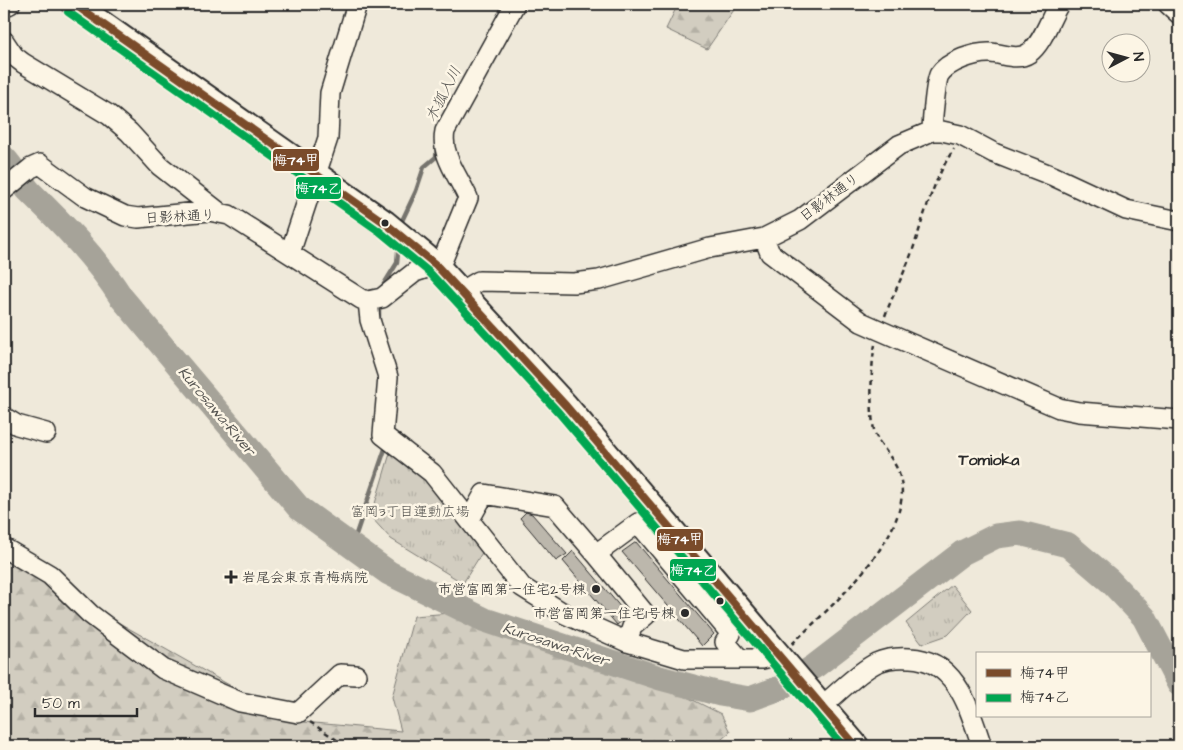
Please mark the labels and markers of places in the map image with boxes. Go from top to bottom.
unlabelled marker [380,218,390,228]
place label: 岩尾会東京青梅病院 [242,568,368,588]
marker: 岩尾会東京青梅病院 [224,570,238,584]
place label: 市営富岡第一住宅2号棟 [438,580,587,600]
marker: 市営富岡第一住宅2号棟 [590,583,602,595]
unlabelled marker [715,596,725,606]
place label: 市営富岡第一住宅1号棟 [533,604,676,624]
marker: 市営富岡第一住宅1号棟 [679,607,691,619]

